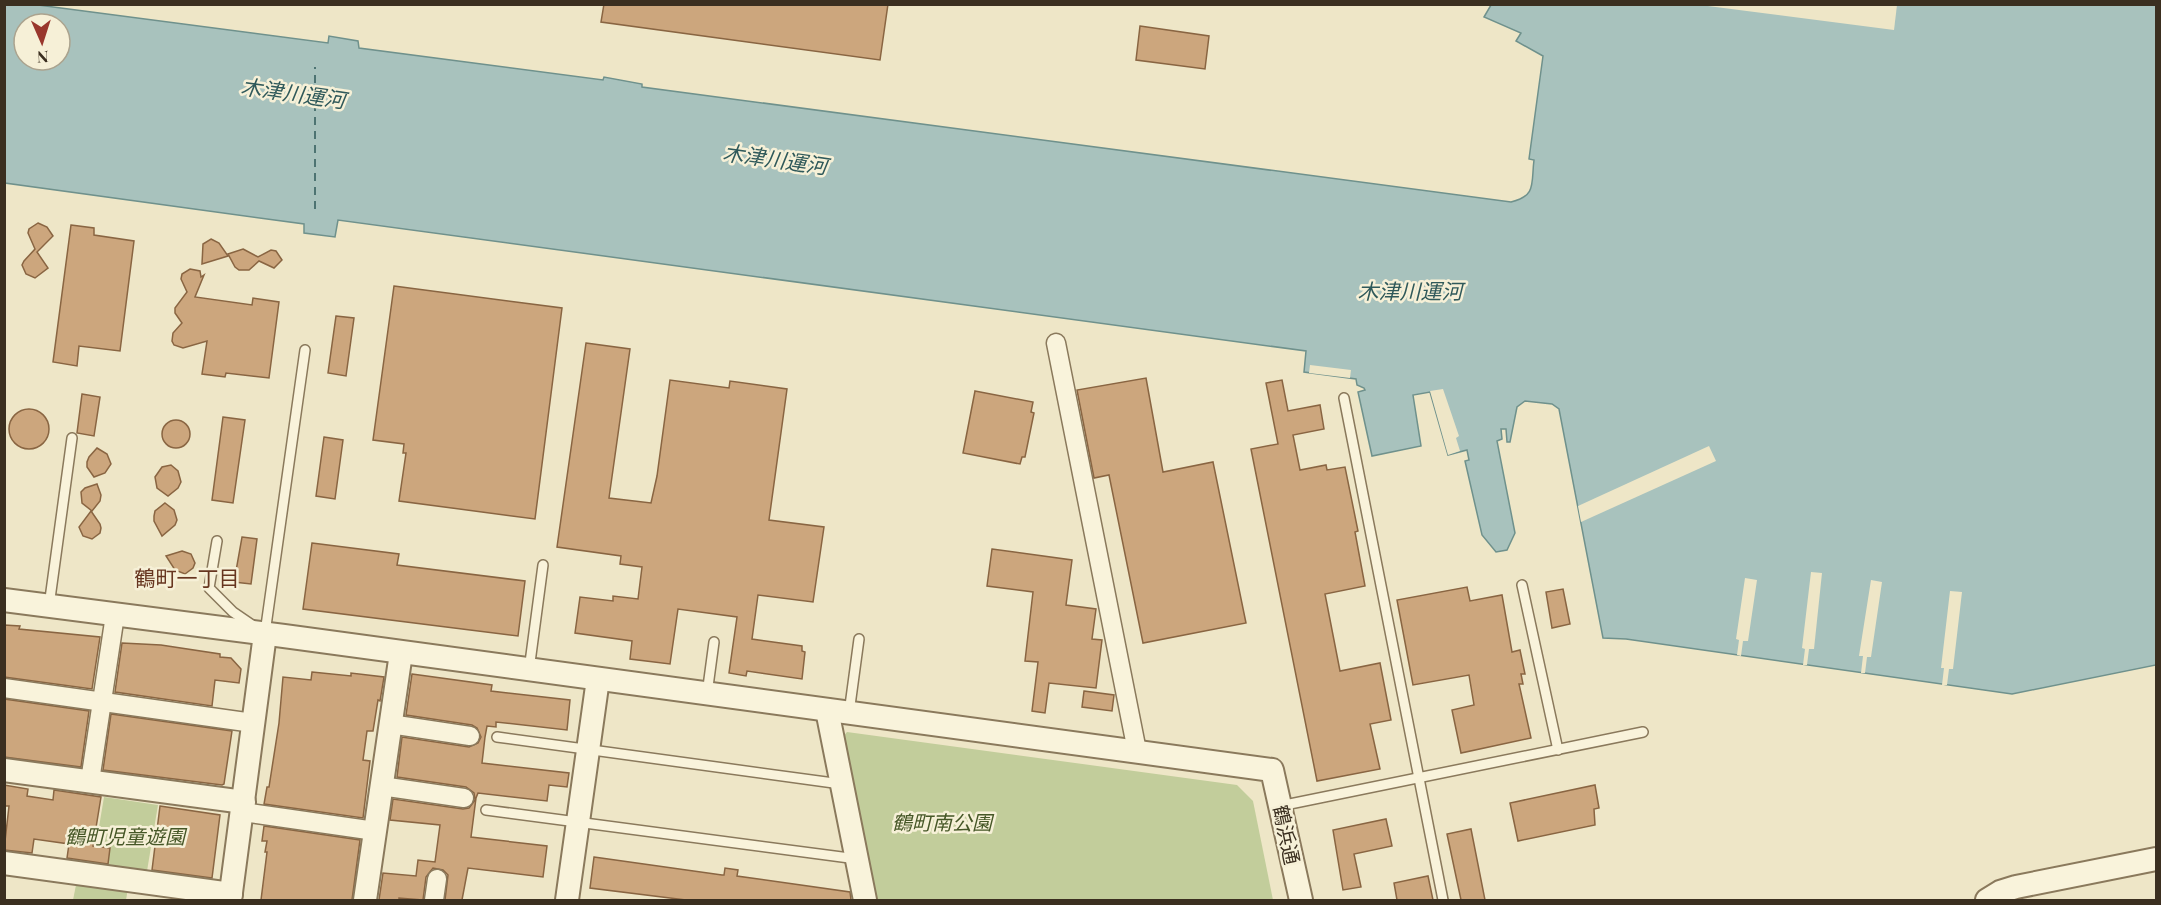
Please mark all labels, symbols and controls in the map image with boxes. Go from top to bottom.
north arrow [12,12,72,72]
text: N [36,47,49,68]
water label: 木津川運河 [239,71,351,114]
water label: 木津川運河 [721,137,833,180]
water label: 木津川運河 [1358,276,1466,304]
district label: 鶴町一丁目 [135,563,240,591]
street label: 鶴浜通 [1268,803,1307,867]
park label: 鶴町南公園 [892,808,995,835]
park label: 鶴町児童遊園 [65,822,188,849]

